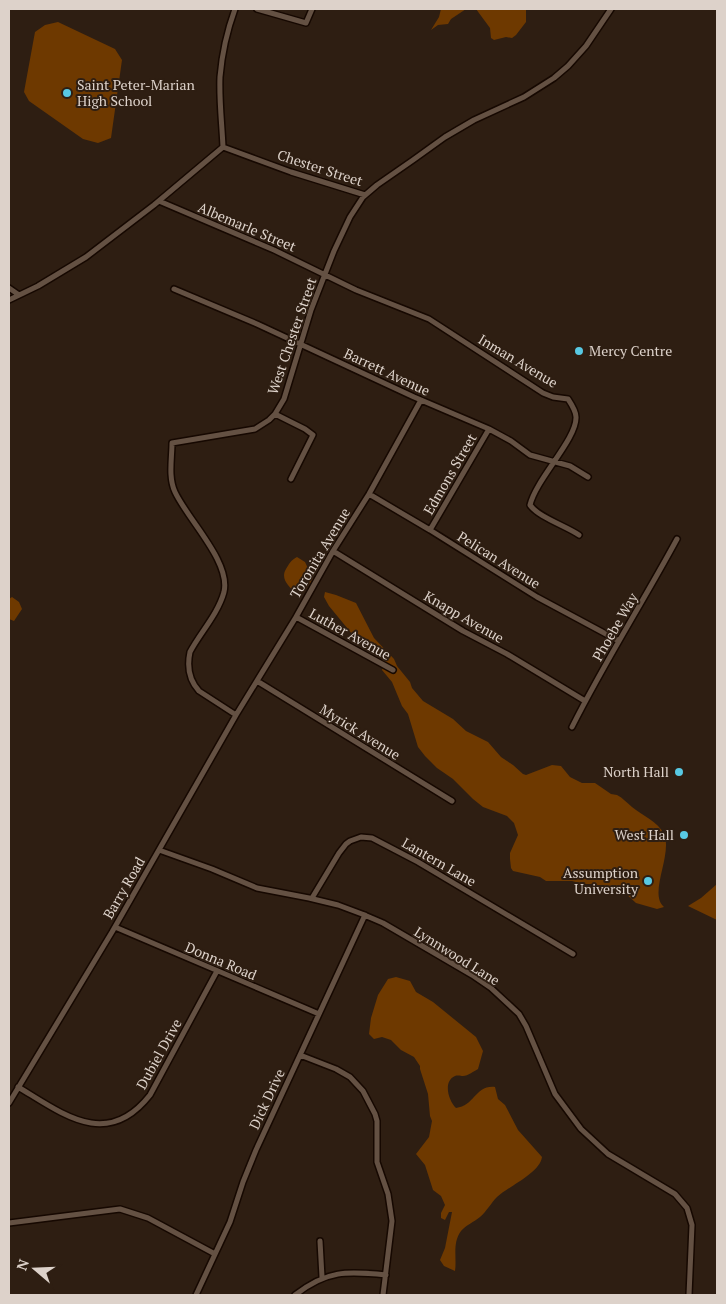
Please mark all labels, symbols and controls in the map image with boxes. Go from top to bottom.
place label: Saint Peter-Marian High School [77,75,196,110]
marker: Saint Peter-Marian High School [61,87,73,99]
street label: Chester Street [275,145,366,191]
street label: Albemarle Street [195,197,300,256]
street label: West Chester Street [263,274,321,397]
street label: Inman Avenue [475,329,562,392]
place label: Mercy Centre [589,341,672,360]
street label: Barrett Avenue [341,343,433,400]
marker: Mercy Centre [573,345,585,357]
street label: Edmons Street [419,429,481,518]
street label: Toronita Avenue [285,504,354,602]
street label: Pelican Avenue [454,527,544,593]
street label: Knapp Avenue [421,586,508,647]
street label: Phoebe Way [587,588,642,664]
street label: Luther Avenue [306,603,394,664]
street label: Myrick Avenue [316,699,404,764]
place label: North Hall [603,762,669,781]
marker: North Hall [673,766,685,778]
place label: West Hall [614,825,674,844]
marker: West Hall [678,829,690,841]
street label: Lantern Lane [399,833,480,890]
street label: Barry Road [98,853,149,922]
place label: Assumption University [563,863,639,898]
marker: Assumption University [642,875,654,887]
street label: Lynnwood Lane [411,922,504,989]
street label: Donna Road [183,937,260,984]
street label: Dubiel Drive [131,1015,186,1092]
street label: Dick Drive [244,1065,289,1132]
north arrow [10,1244,60,1294]
text: N [12,1256,33,1273]

